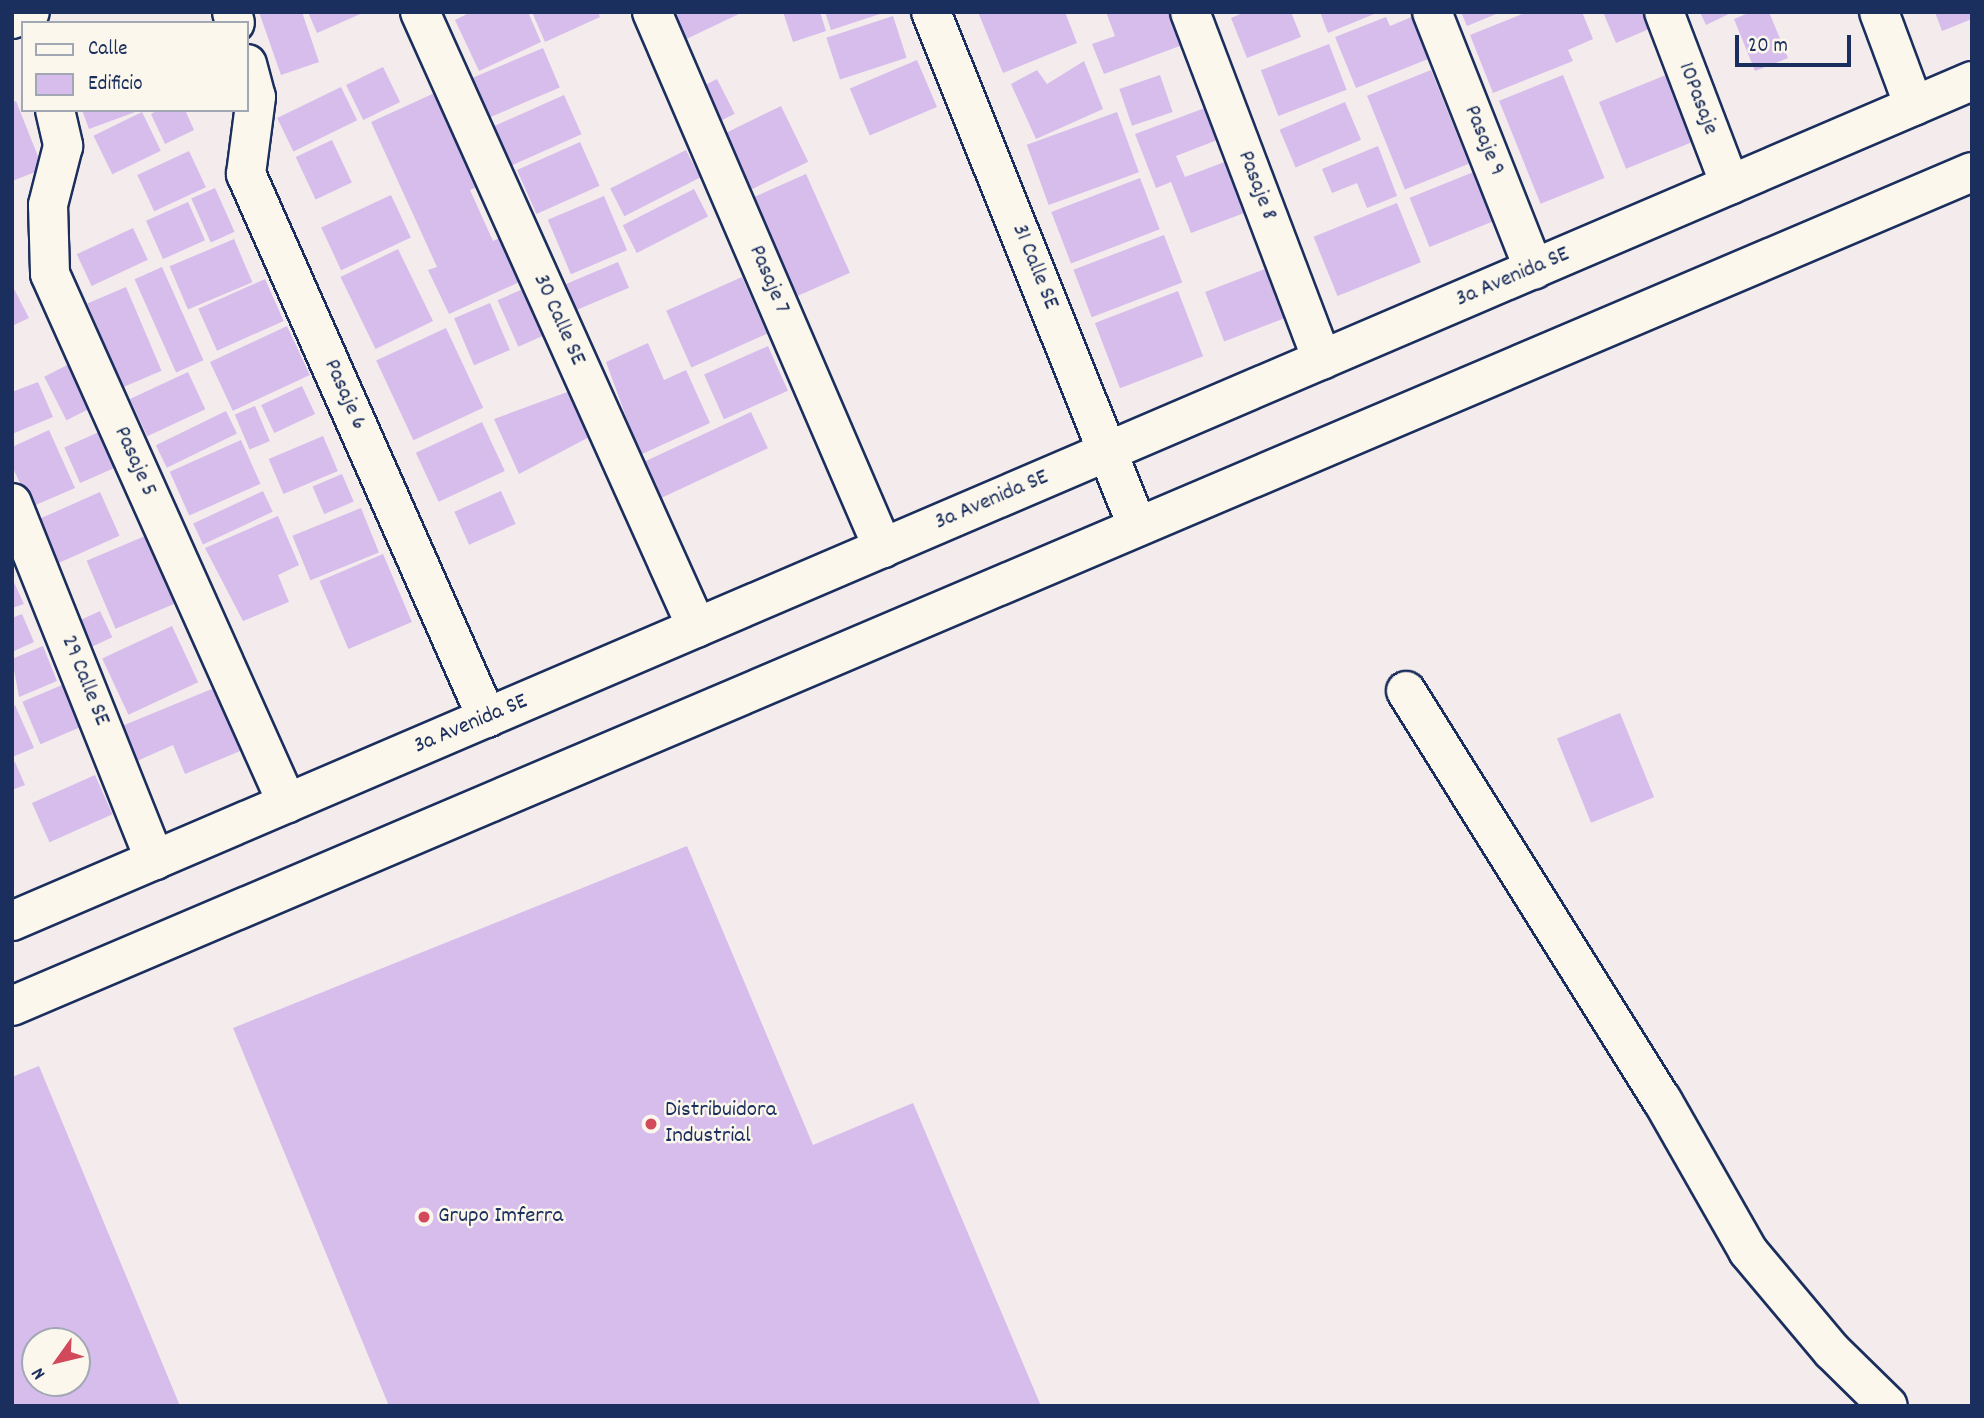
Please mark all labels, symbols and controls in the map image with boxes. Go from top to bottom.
legend [21,21,248,112]
scale bar [1739,21,1854,65]
text: 20 m [1748,32,1788,62]
text: Calle [88,35,127,65]
street label: 10Pasaje [1671,59,1723,139]
text: Edificio [88,70,143,100]
street label: Pasaje 9 [1456,102,1510,180]
street label: Pasaje 8 [1230,147,1282,225]
street label: 31 Calle SE [1004,220,1064,314]
street label: Pasaje 7 [741,242,795,318]
street label: 3a Avenida SE [1452,242,1574,314]
street label: 30 Calle SE [526,270,590,370]
street label: Pasaje 6 [316,355,372,435]
street label: Pasaje 5 [106,423,162,501]
street label: 3a Avenida SE [931,465,1053,537]
street label: 29 Calle SE [53,632,115,730]
street label: 3a Avenida SE [410,689,532,761]
place label: Distribuidora Industrial [665,1097,776,1151]
marker: Distribuidora Industrial [643,1116,659,1132]
place label: Grupo Imferra [438,1203,563,1231]
marker: Grupo Imferra [416,1209,432,1225]
north arrow [21,1327,91,1397]
text: N [26,1361,54,1384]

